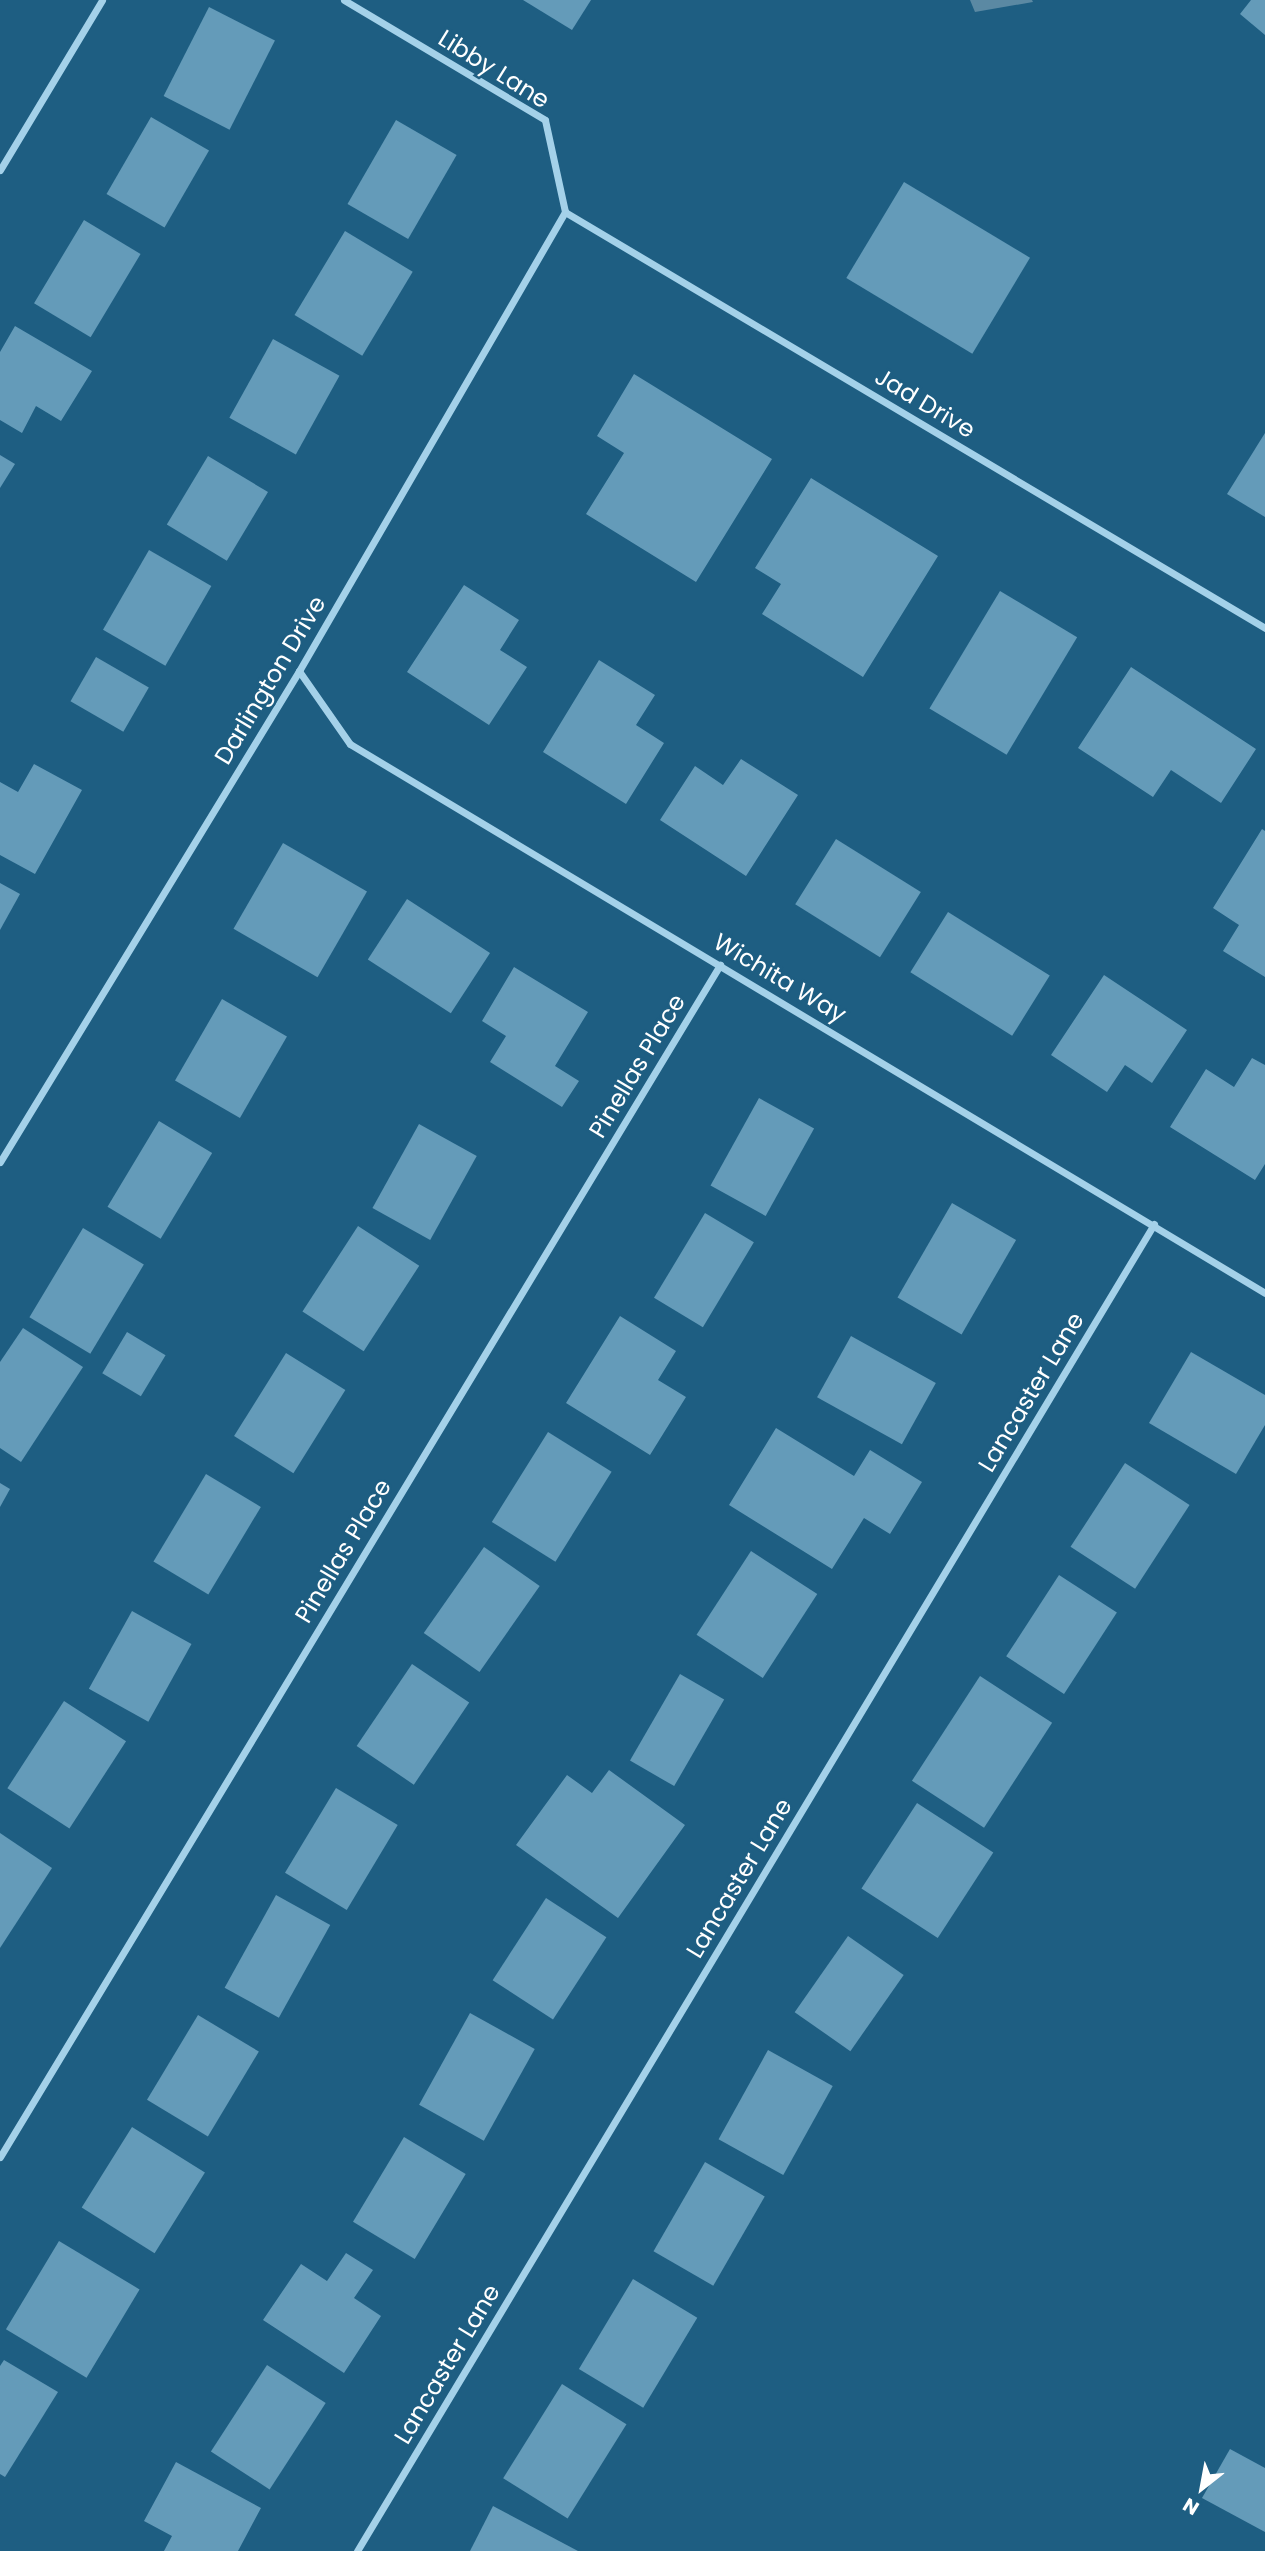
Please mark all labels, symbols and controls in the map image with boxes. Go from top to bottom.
street label: Libby Lane [433,24,555,114]
street label: Jad Drive [870,362,980,444]
street label: Darlington Drive [208,590,332,770]
street label: Wichita Way [708,927,852,1029]
street label: Pinellas Place [583,989,691,1143]
street label: Lancaster Lane [972,1307,1090,1477]
street label: Pinellas Place [289,1474,397,1628]
street label: Lancaster Lane [680,1793,798,1963]
street label: Lancaster Lane [388,2279,506,2449]
north arrow [1167,2453,1237,2523]
text: N [1178,2491,1204,2522]

